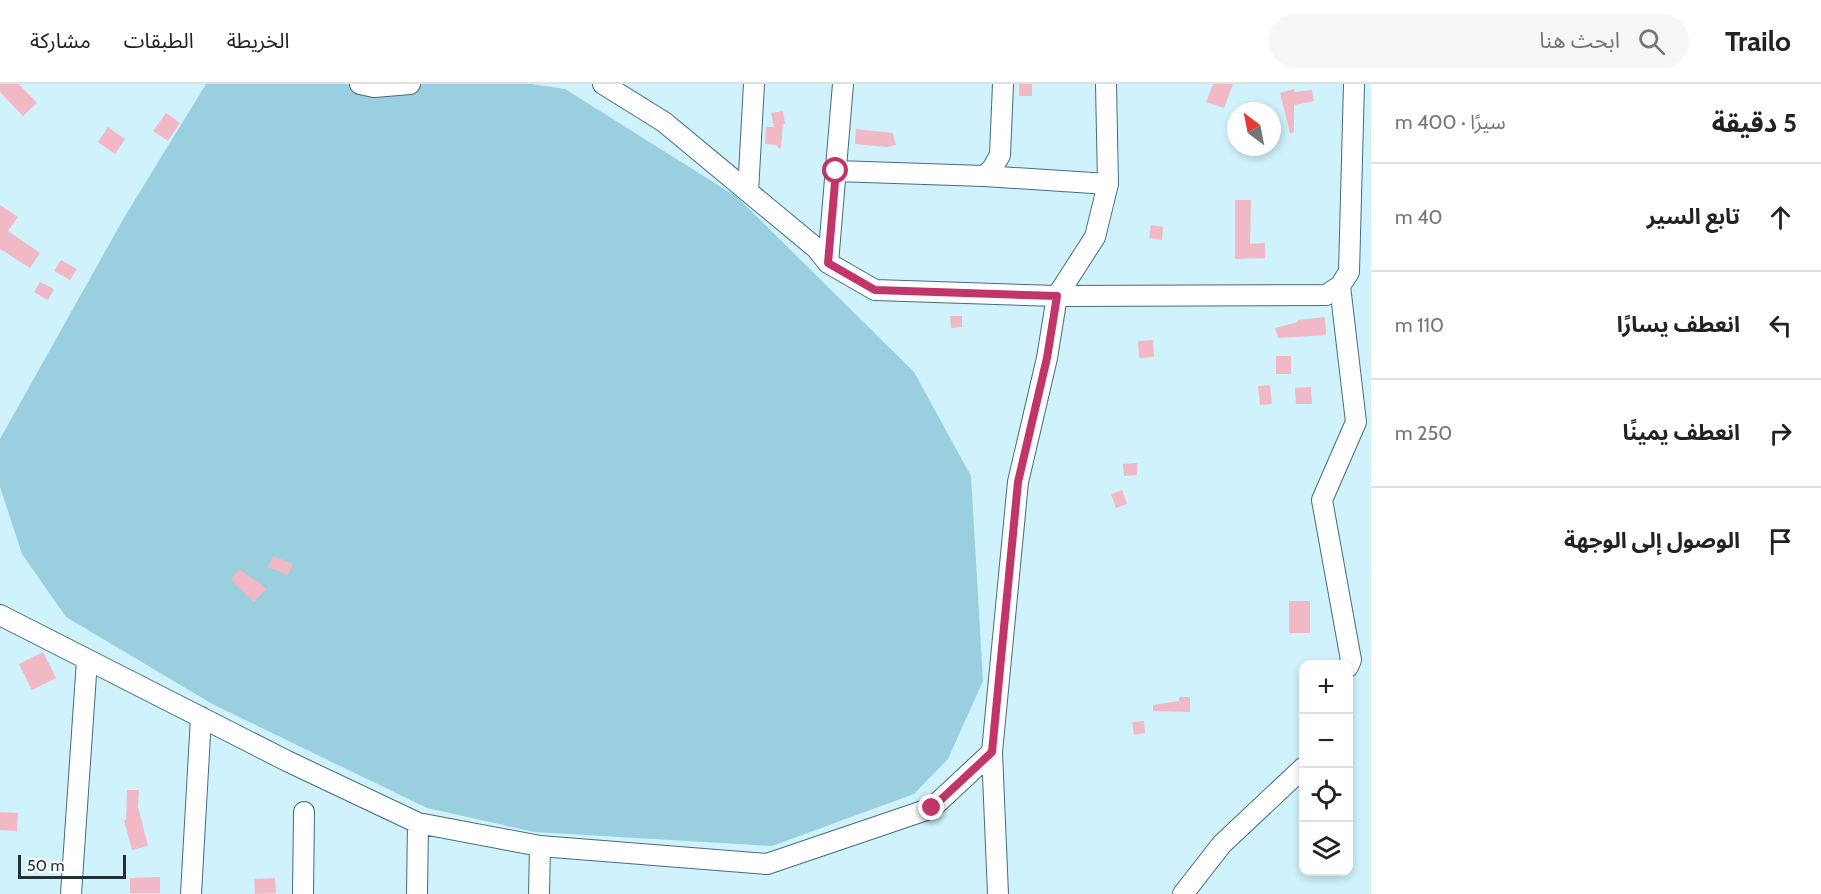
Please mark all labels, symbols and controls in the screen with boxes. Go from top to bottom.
search box [1269,14,1689,68]
text: Trailo [1725,24,1791,58]
icon: search [1635,25,1668,58]
text: ابحث هنا [1539,27,1620,54]
text: مشاركة [30,28,91,53]
text: الطبقات [124,28,194,53]
text: الخريطة [227,28,290,53]
north arrow [1227,102,1281,156]
text: 5 دقيقة [1712,107,1797,139]
text: سيرًا · 400 m [1395,110,1506,134]
route start [822,157,848,183]
icon: ahead [1764,201,1797,234]
text: تابع السير [1647,203,1740,230]
text: 40 m [1395,205,1443,229]
icon: left [1764,309,1797,342]
text: انعطف يسارًا [1617,311,1740,338]
text: 110 m [1395,313,1444,337]
icon: right [1764,417,1797,450]
text: انعطف يمينًا [1623,419,1740,446]
text: 250 m [1395,421,1452,445]
icon: arrive [1764,525,1797,558]
text: الوصول إلى الوجهة [1564,527,1740,554]
map controls [1299,660,1353,876]
button: + [1299,660,1353,714]
button: − [1299,714,1353,768]
button: locate [1299,768,1353,822]
route end [918,794,944,820]
button: layers [1299,822,1353,876]
scale bar [18,852,126,880]
text: 50 m [27,856,64,875]

